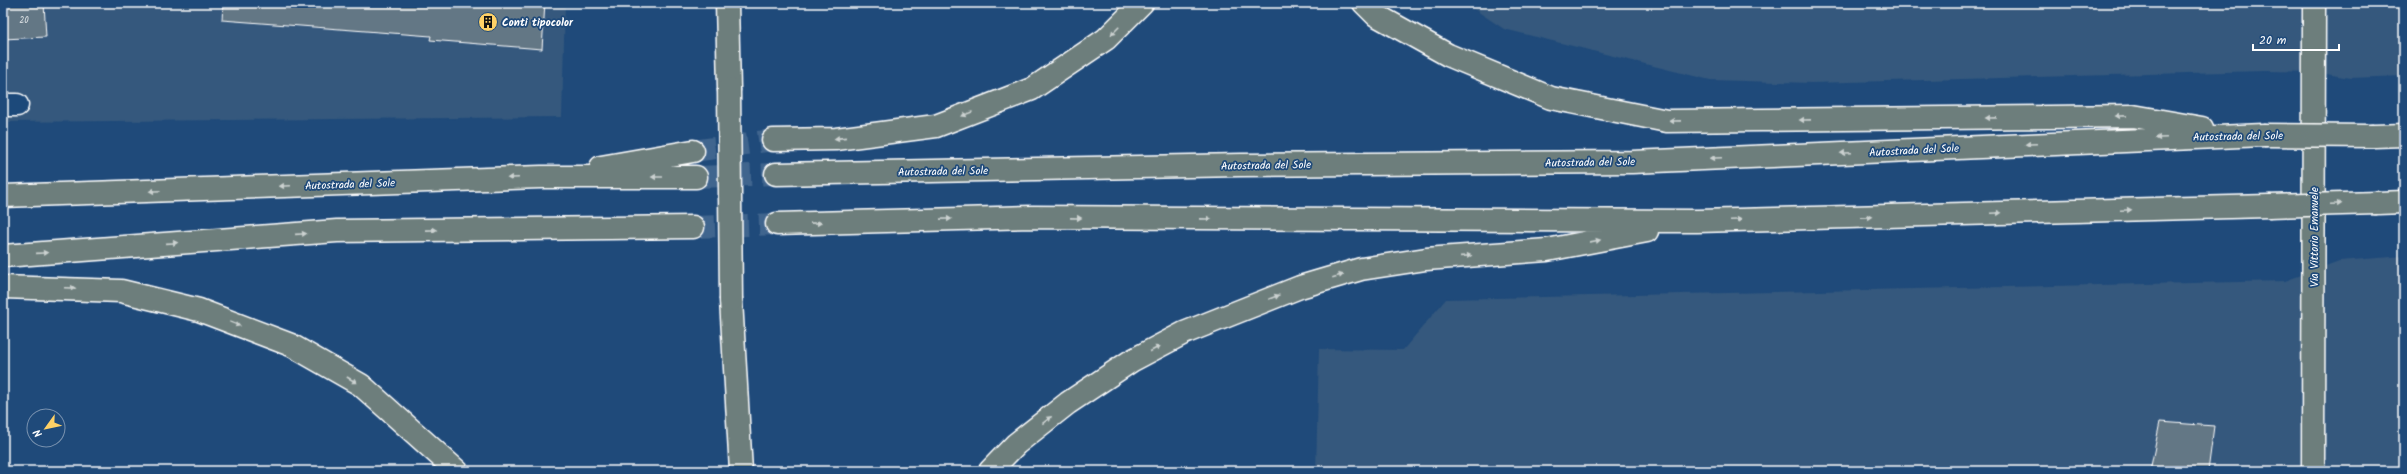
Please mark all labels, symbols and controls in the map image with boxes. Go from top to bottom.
building icon: Conti tipocolor [477,11,499,33]
house number: 20 [19,13,29,28]
place label: Conti tipocolor [502,14,574,32]
one-way arrow [1110,26,1120,36]
scale bar [2253,26,2339,52]
text: 20 m [2259,31,2287,50]
one-way arrow [960,112,972,118]
one-way arrow [2114,113,2127,119]
one-way arrow [1985,114,1997,121]
one-way arrow [1798,117,1811,123]
one-way arrow [1668,118,1681,124]
street label: Autostrada del Sole [2193,127,2283,147]
one-way arrow [834,135,846,141]
one-way arrow [2155,135,2167,142]
street label: Autostrada del Sole [1869,140,1960,162]
one-way arrow [2025,141,2038,148]
one-way arrow [1840,149,1852,156]
street label: Autostrada del Sole [1545,153,1635,173]
one-way arrow [1710,155,1722,162]
street label: Autostrada del Sole [1221,156,1311,176]
street label: Autostrada del Sole [898,162,988,182]
street label: Autostrada del Sole [305,174,395,196]
one-way arrow [650,174,663,180]
one-way arrow [506,175,519,181]
one-way arrow [278,183,291,189]
street label: Via Vittorio Emanuele [2306,187,2324,287]
one-way arrow [149,188,162,194]
one-way arrow [2330,201,2343,207]
one-way arrow [2120,207,2133,213]
one-way arrow [1990,210,2003,216]
one-way arrow [1860,213,1872,220]
one-way arrow [1070,214,1082,221]
one-way arrow [940,216,952,223]
one-way arrow [1200,216,1213,222]
one-way arrow [1730,217,1743,223]
one-way arrow [810,220,823,226]
one-way arrow [425,227,438,233]
one-way arrow [295,231,307,238]
one-way arrow [1589,238,1601,244]
one-way arrow [166,240,178,247]
one-way arrow [36,249,48,256]
one-way arrow [1460,253,1472,260]
one-way arrow [1332,273,1344,279]
one-way arrow [64,285,76,292]
one-way arrow [1268,294,1280,300]
one-way arrow [230,322,242,328]
one-way arrow [1149,345,1161,352]
one-way arrow [346,377,358,384]
north arrow [26,408,66,448]
one-way arrow [1041,416,1052,424]
text: N [29,425,48,441]

